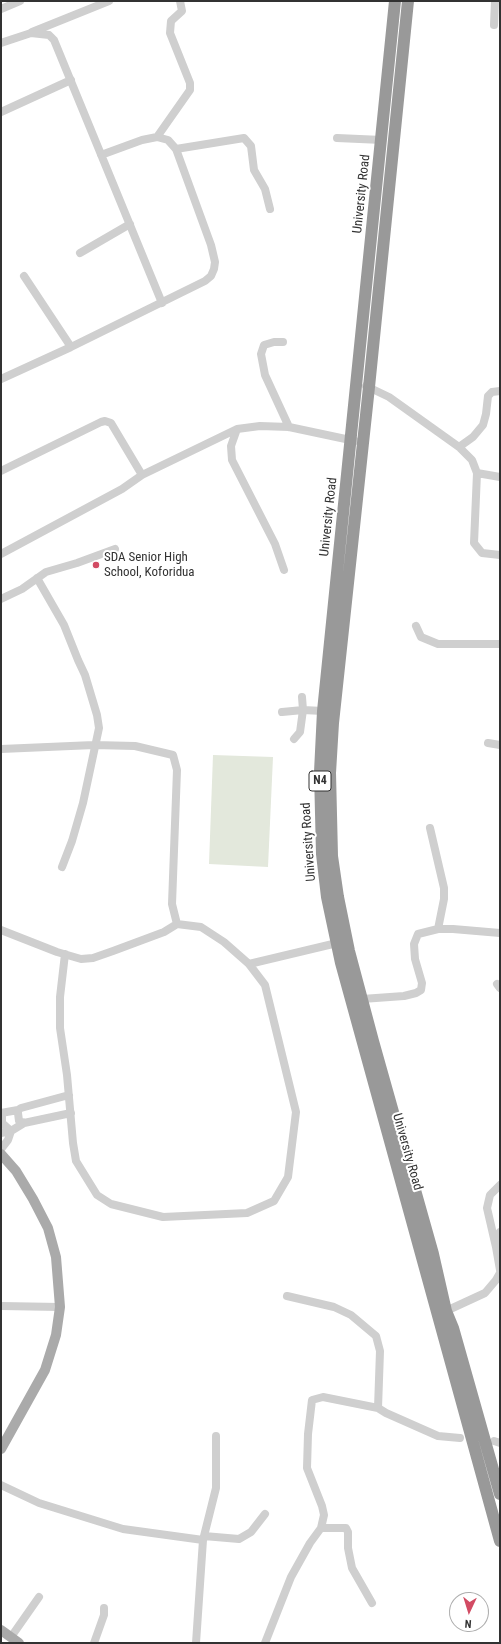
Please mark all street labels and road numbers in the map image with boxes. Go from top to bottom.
street label: University Road [350,154,374,234]
street label: University Road [317,477,341,557]
road number: N4 [309,771,331,791]
street label: University Road [298,802,320,882]
street label: University Road [389,1112,425,1192]

